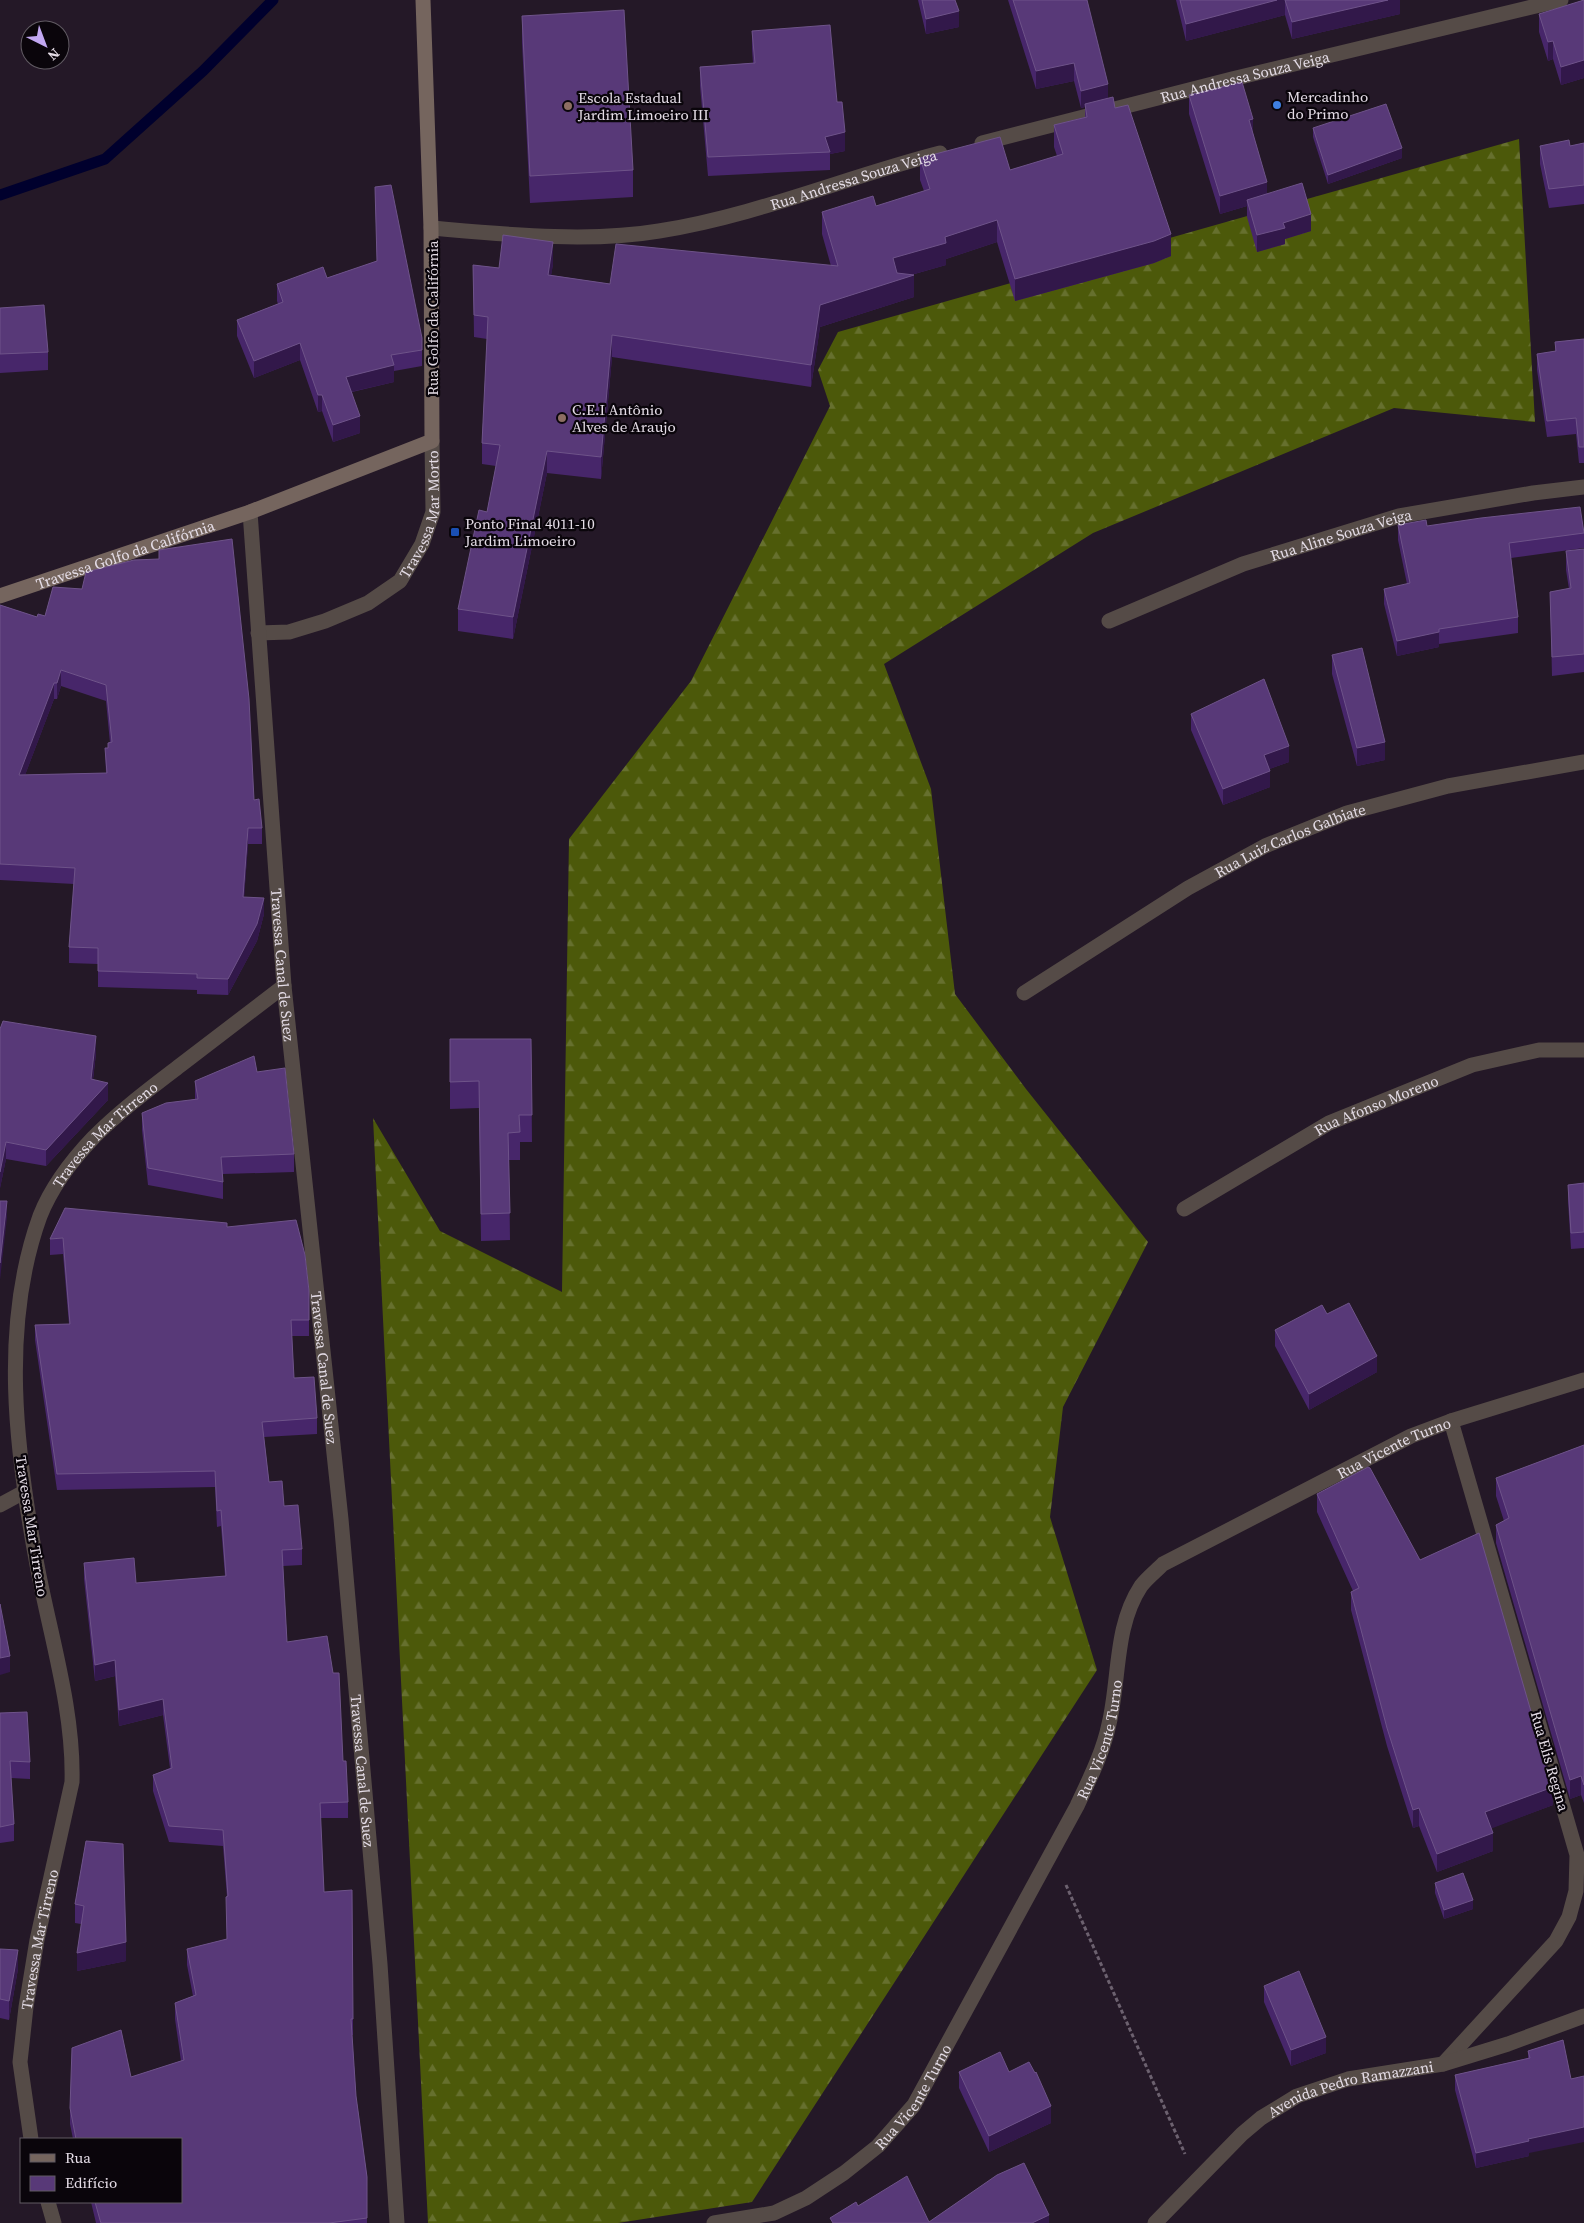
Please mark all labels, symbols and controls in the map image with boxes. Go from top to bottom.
north arrow [20,20,70,70]
text: N [43,44,64,66]
street label: Rua Andressa Souza Veiga [1158,45,1332,107]
place label: Mercadinho do Primo [1287,86,1368,124]
place label: Escola Estadual Jardim Limoeiro III [577,87,709,125]
marker: Mercadinho do Primo [1271,99,1283,111]
marker: Escola Estadual Jardim Limoeiro III [562,100,574,112]
street label: Rua Andressa Souza Veiga [767,144,939,215]
street label: Rua Golfo da Califórnia [422,240,443,396]
place label: C.E.I Antônio Alves de Araujo [572,399,676,437]
marker: C.E.I Antônio Alves de Araujo [556,412,568,424]
street label: Travessa Mar Morto [394,450,444,582]
street label: Rua Aline Souza Veiga [1267,503,1414,566]
place label: Ponto Final 4011-10 Jardim Limoeiro [464,513,595,551]
street label: Travessa Golfo da Califórnia [33,514,218,594]
marker: Ponto Final 4011-10 Jardim Limoeiro [449,526,461,538]
street label: Rua Luiz Carlos Galbiate [1211,798,1368,882]
street label: Travessa Canal de Suez [267,888,300,1042]
street label: Rua Afonso Moreno [1310,1069,1441,1140]
street label: Travessa Mar Tirreno [47,1076,162,1191]
street label: Travessa Canal de Suez [306,1290,343,1445]
street label: Rua Vicente Turno [1333,1412,1454,1483]
street label: Travessa Mar Tirreno [10,1454,54,1598]
street label: Rua Vicente Turno [1071,1679,1126,1803]
street label: Travessa Canal de Suez [346,1693,380,1848]
street label: Rua Elis Regina [1526,1708,1574,1814]
street label: Travessa Mar Tirreno [15,1867,63,2011]
street label: Rua Vicente Turno [869,2040,956,2154]
street label: Avenida Pedro Ramazzani [1263,2055,1435,2122]
legend [20,2138,182,2203]
text: Rua [65,2147,91,2168]
text: Edifício [65,2172,117,2193]

